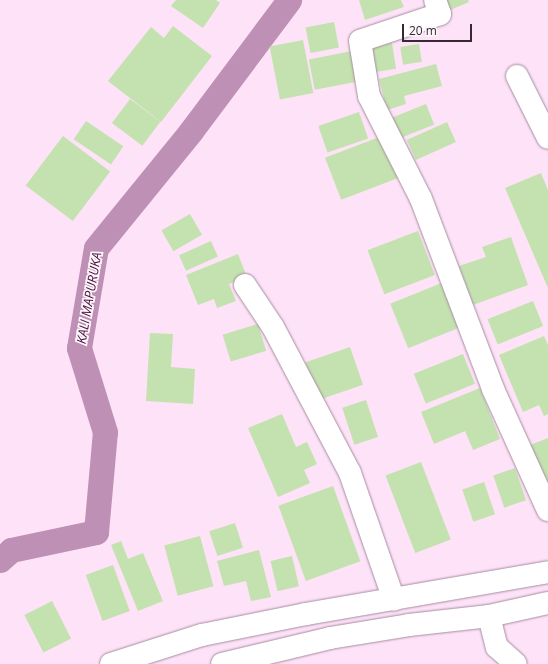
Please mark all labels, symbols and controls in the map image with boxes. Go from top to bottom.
scale bar [404,16,474,42]
text: 20 m [409,22,437,39]
water label: KALI MAPURUKA [73,251,105,345]

